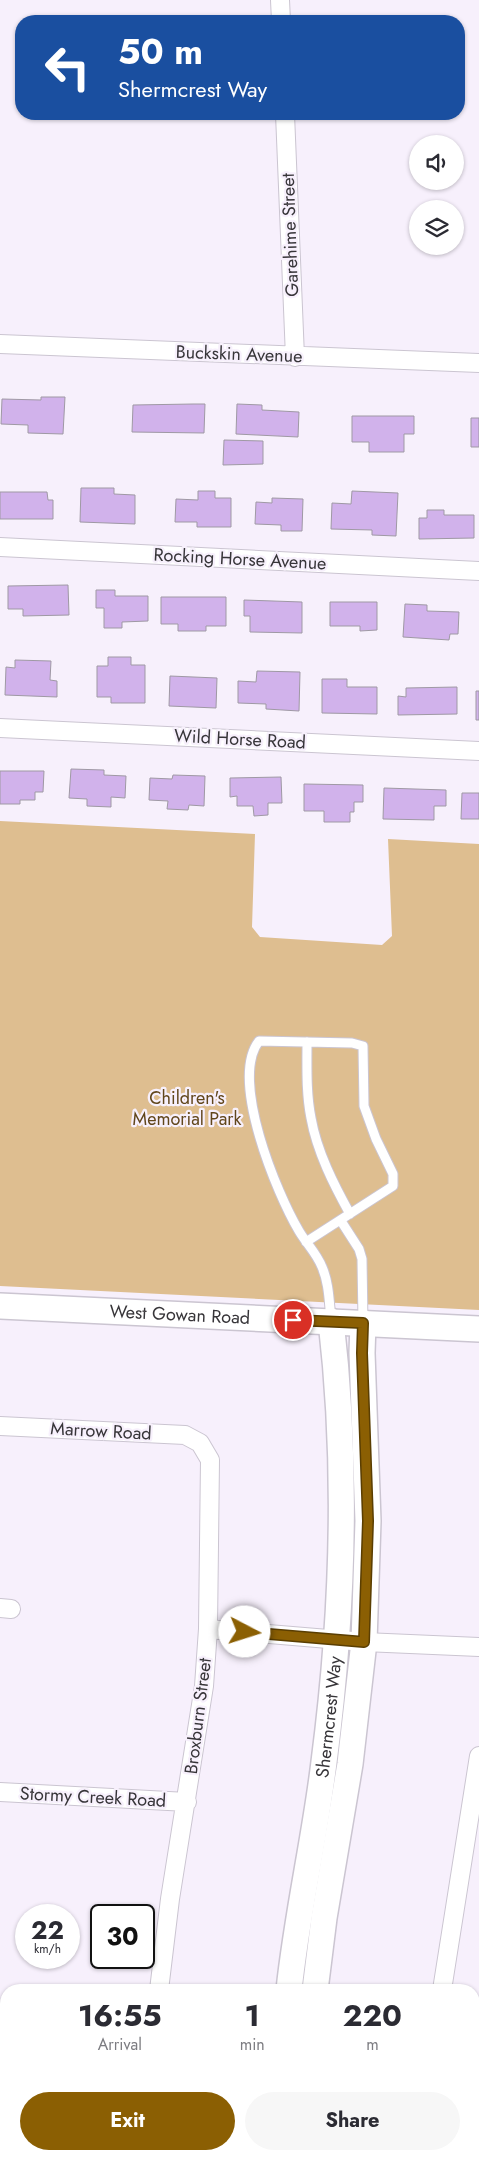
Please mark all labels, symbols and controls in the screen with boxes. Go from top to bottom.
text: 50 m [118,27,203,77]
icon: left [35,35,100,100]
text: Shermcrest Way [118,73,267,105]
map controls [409,135,464,255]
button: sound [409,135,464,190]
street label: Garehime Street [275,172,305,297]
button: layers [409,200,464,255]
street label: Buckskin Avenue [175,339,303,369]
street label: Rocking Horse Avenue [153,541,327,577]
street label: Wild Horse Road [173,723,307,755]
park label: Children's Memorial Park [133,1085,241,1132]
street label: West Gowan Road [109,1298,251,1331]
pin [272,1299,314,1341]
icon: arrive [279,1306,307,1334]
street label: Marrow Road [50,1415,152,1447]
position arrow [218,1605,270,1657]
street label: Shermcrest Way [309,1655,348,1779]
street label: Broxburn Street [178,1656,218,1776]
street label: Stormy Creek Road [19,1780,167,1814]
speed limit sign: 30 [90,1904,155,1969]
text: 22 [31,1912,64,1948]
text: km/h [34,1940,61,1958]
text: 16:55 [78,1994,162,2037]
text: 1 [245,1994,260,2037]
text: 220 [343,1994,402,2037]
text: Arrival [98,2033,142,2056]
text: min [240,2033,265,2056]
text: m [366,2033,379,2056]
button: Exit [20,2092,235,2150]
button: Share [245,2092,460,2150]

